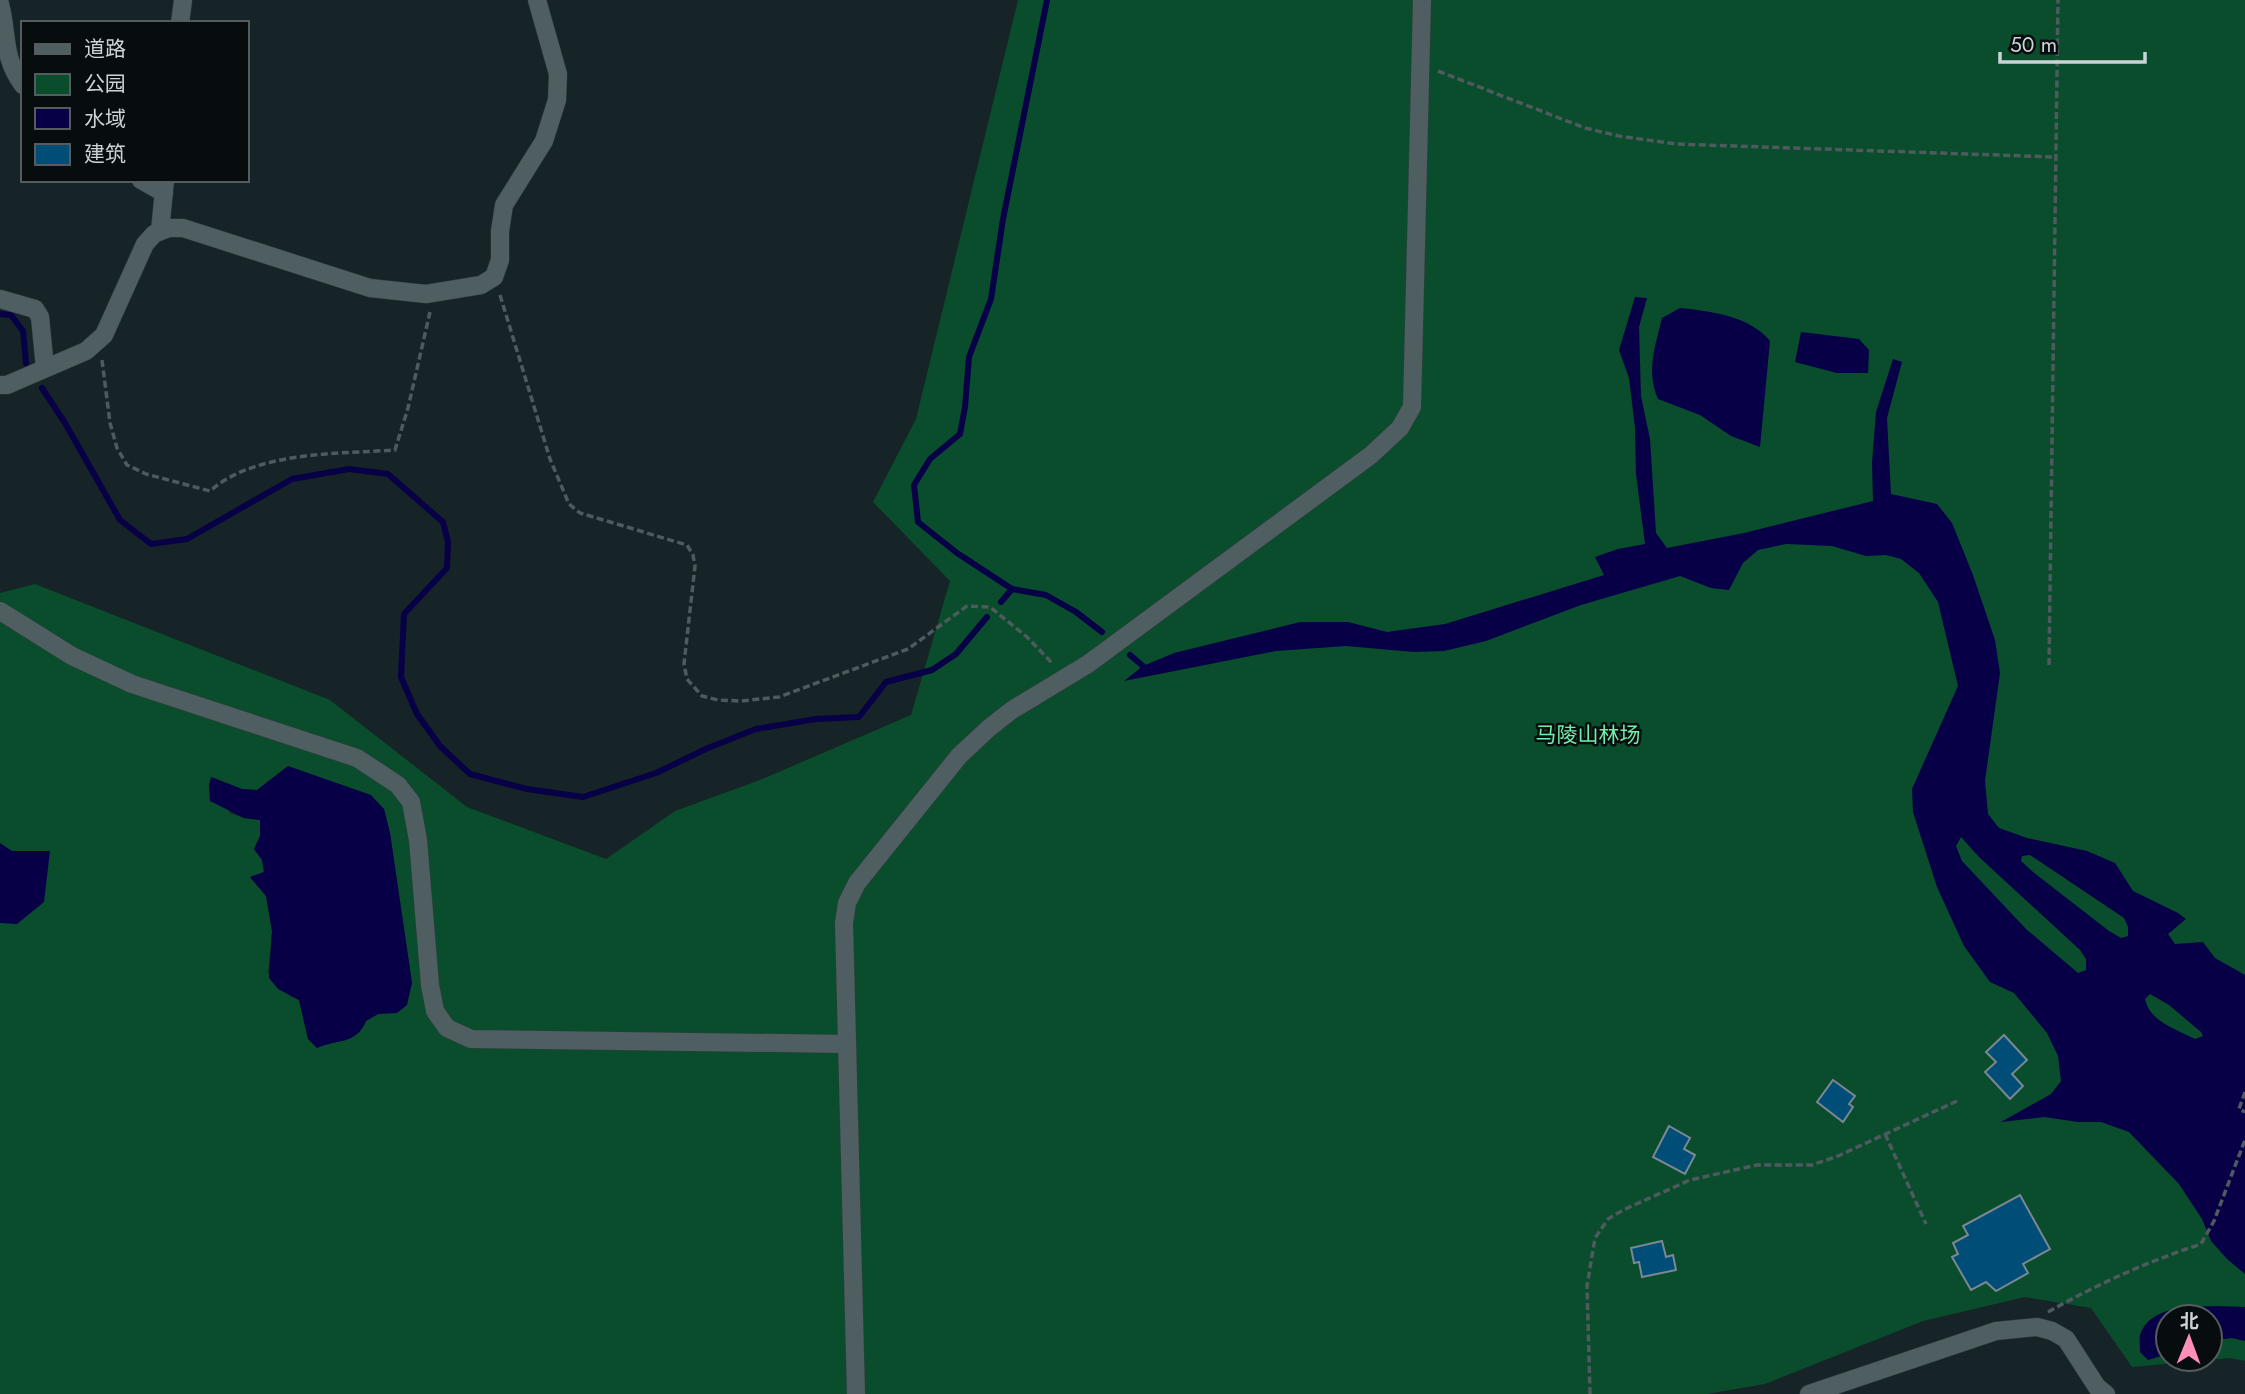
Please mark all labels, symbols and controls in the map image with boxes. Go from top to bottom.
legend [21,21,248,182]
scale bar [2000,21,2145,65]
text: 50 m [2010,30,2057,60]
text: 道路 [84,34,126,64]
text: 公园 [84,69,126,99]
text: 水域 [84,104,126,134]
text: 建筑 [84,139,126,169]
park label: 马陵山林场 [1536,720,1641,750]
north arrow [2154,1303,2224,1373]
text: 北 [2180,1308,2199,1335]

